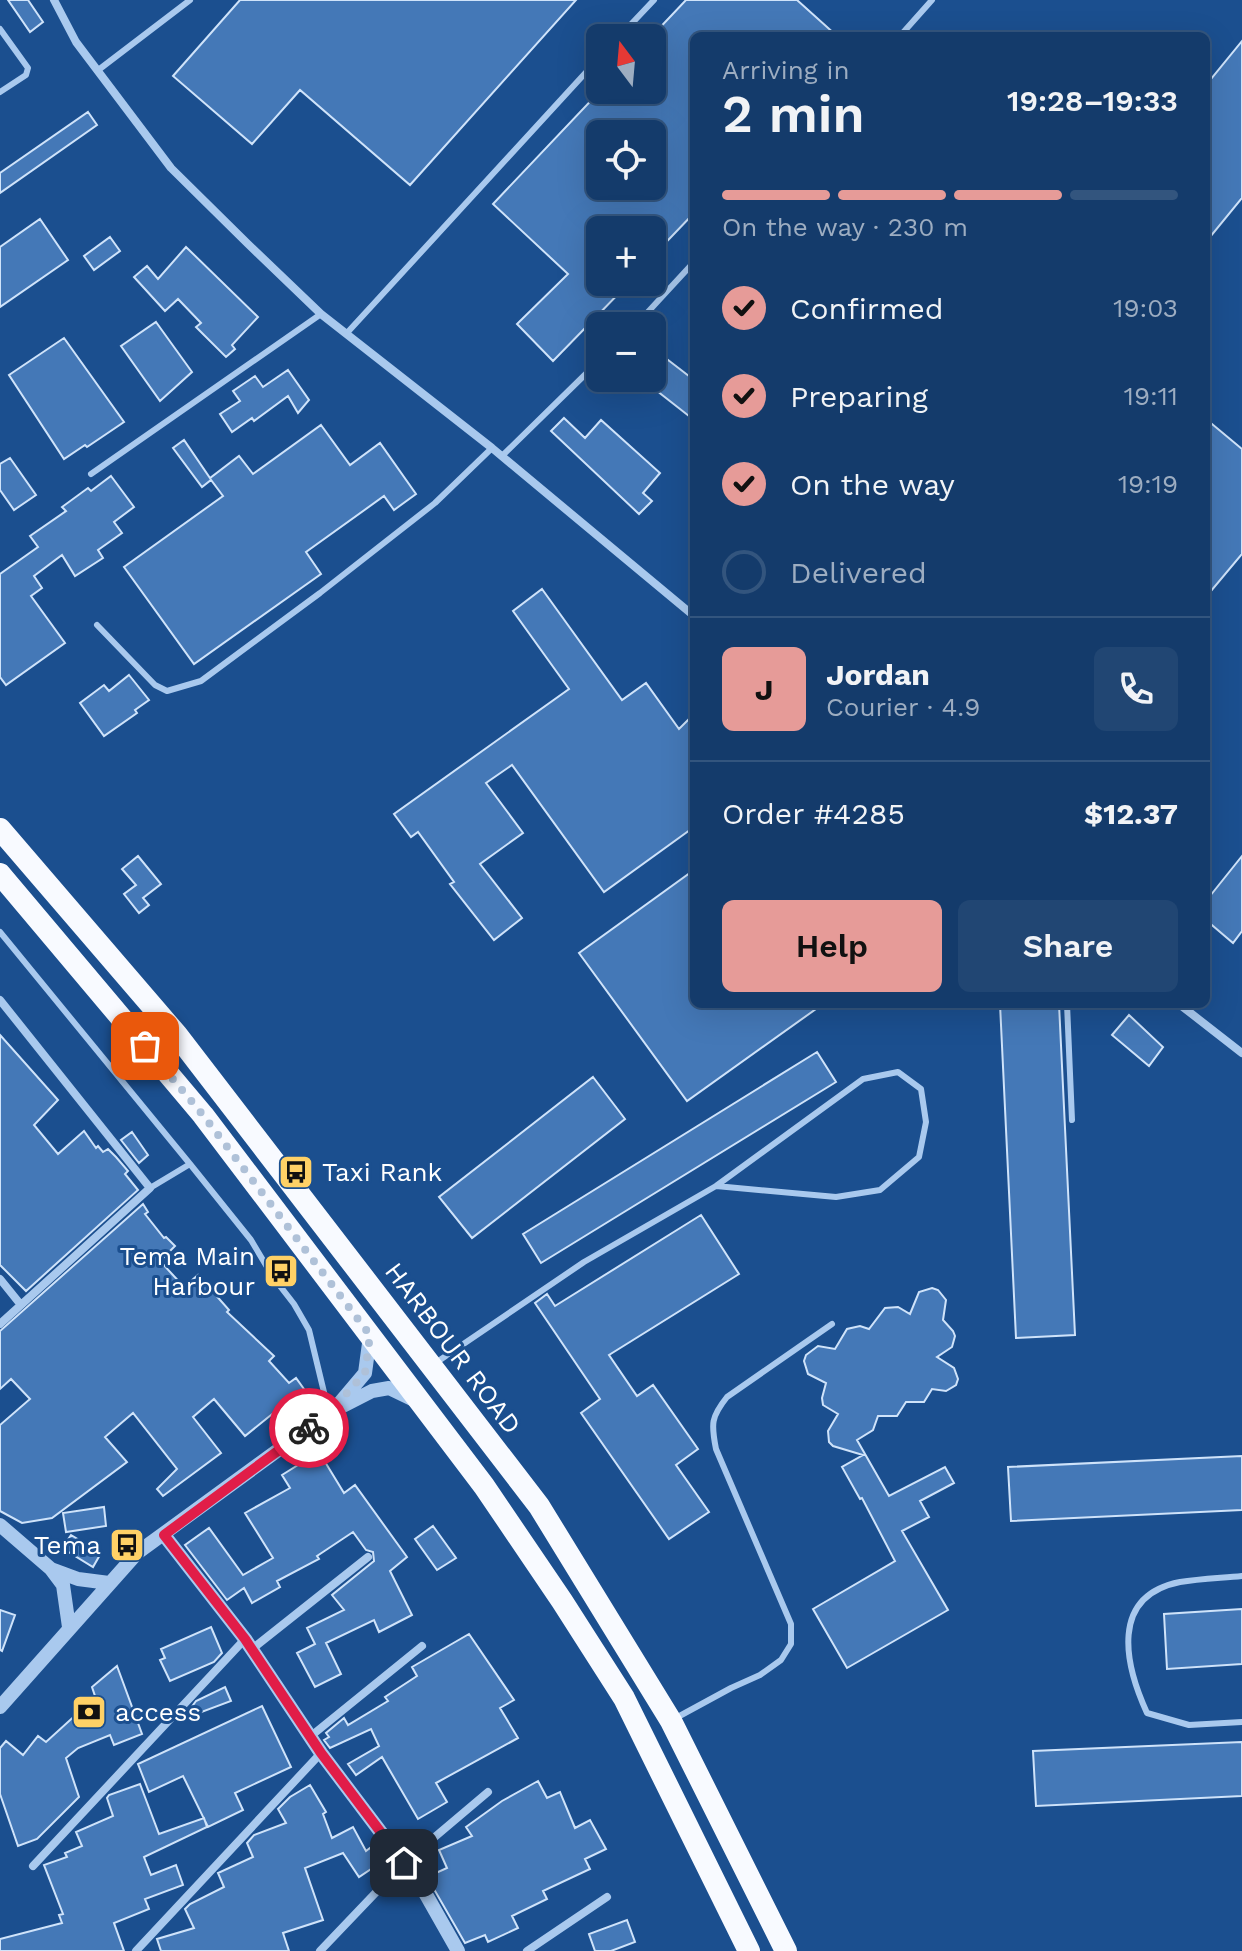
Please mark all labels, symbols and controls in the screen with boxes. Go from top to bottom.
north arrow [586,24,666,104]
map controls [586,24,666,392]
text: Arriving in [722,55,850,85]
text: 19:28–19:33 [1007,83,1178,118]
text: 2 min [722,84,865,145]
button: locate [586,120,666,200]
text: On the way · 230 m [722,212,968,242]
button: + [586,216,666,296]
icon: check [722,286,766,330]
text: Confirmed [790,291,944,326]
text: 19:03 [1113,293,1178,323]
button: − [586,312,666,392]
icon: check [722,374,766,418]
text: Preparing [790,379,928,414]
text: 19:11 [1124,381,1178,411]
icon: check [722,462,766,506]
text: On the way [790,467,955,502]
text: 19:19 [1118,469,1178,499]
text: Delivered [790,555,927,590]
button: phone [1094,647,1178,731]
text: Jordan [826,657,930,692]
text: J [755,672,773,707]
text: Courier · 4.9 [826,692,980,722]
text: Order #4285 [722,796,905,831]
text: $12.37 [1084,796,1178,831]
button: Help [722,900,942,992]
button: Share [958,900,1178,992]
pin [111,1012,179,1080]
icon: bag [123,1024,167,1068]
bus stop icon: Taxi Rank [277,1153,315,1191]
place label: Taxi Rank [322,1157,443,1187]
place label: Tema Main Harbour [120,1241,255,1301]
bus stop icon: Tema Main Harbour [262,1252,300,1290]
street label: HARBOUR ROAD [379,1257,527,1439]
courier [269,1388,349,1468]
icon: bike [287,1406,331,1450]
bus stop icon: Tema [108,1526,146,1564]
place label: Tema [34,1530,101,1560]
bank icon: access [70,1693,108,1731]
place label: access [115,1697,201,1727]
pin [370,1829,438,1897]
icon: home [382,1841,426,1885]

